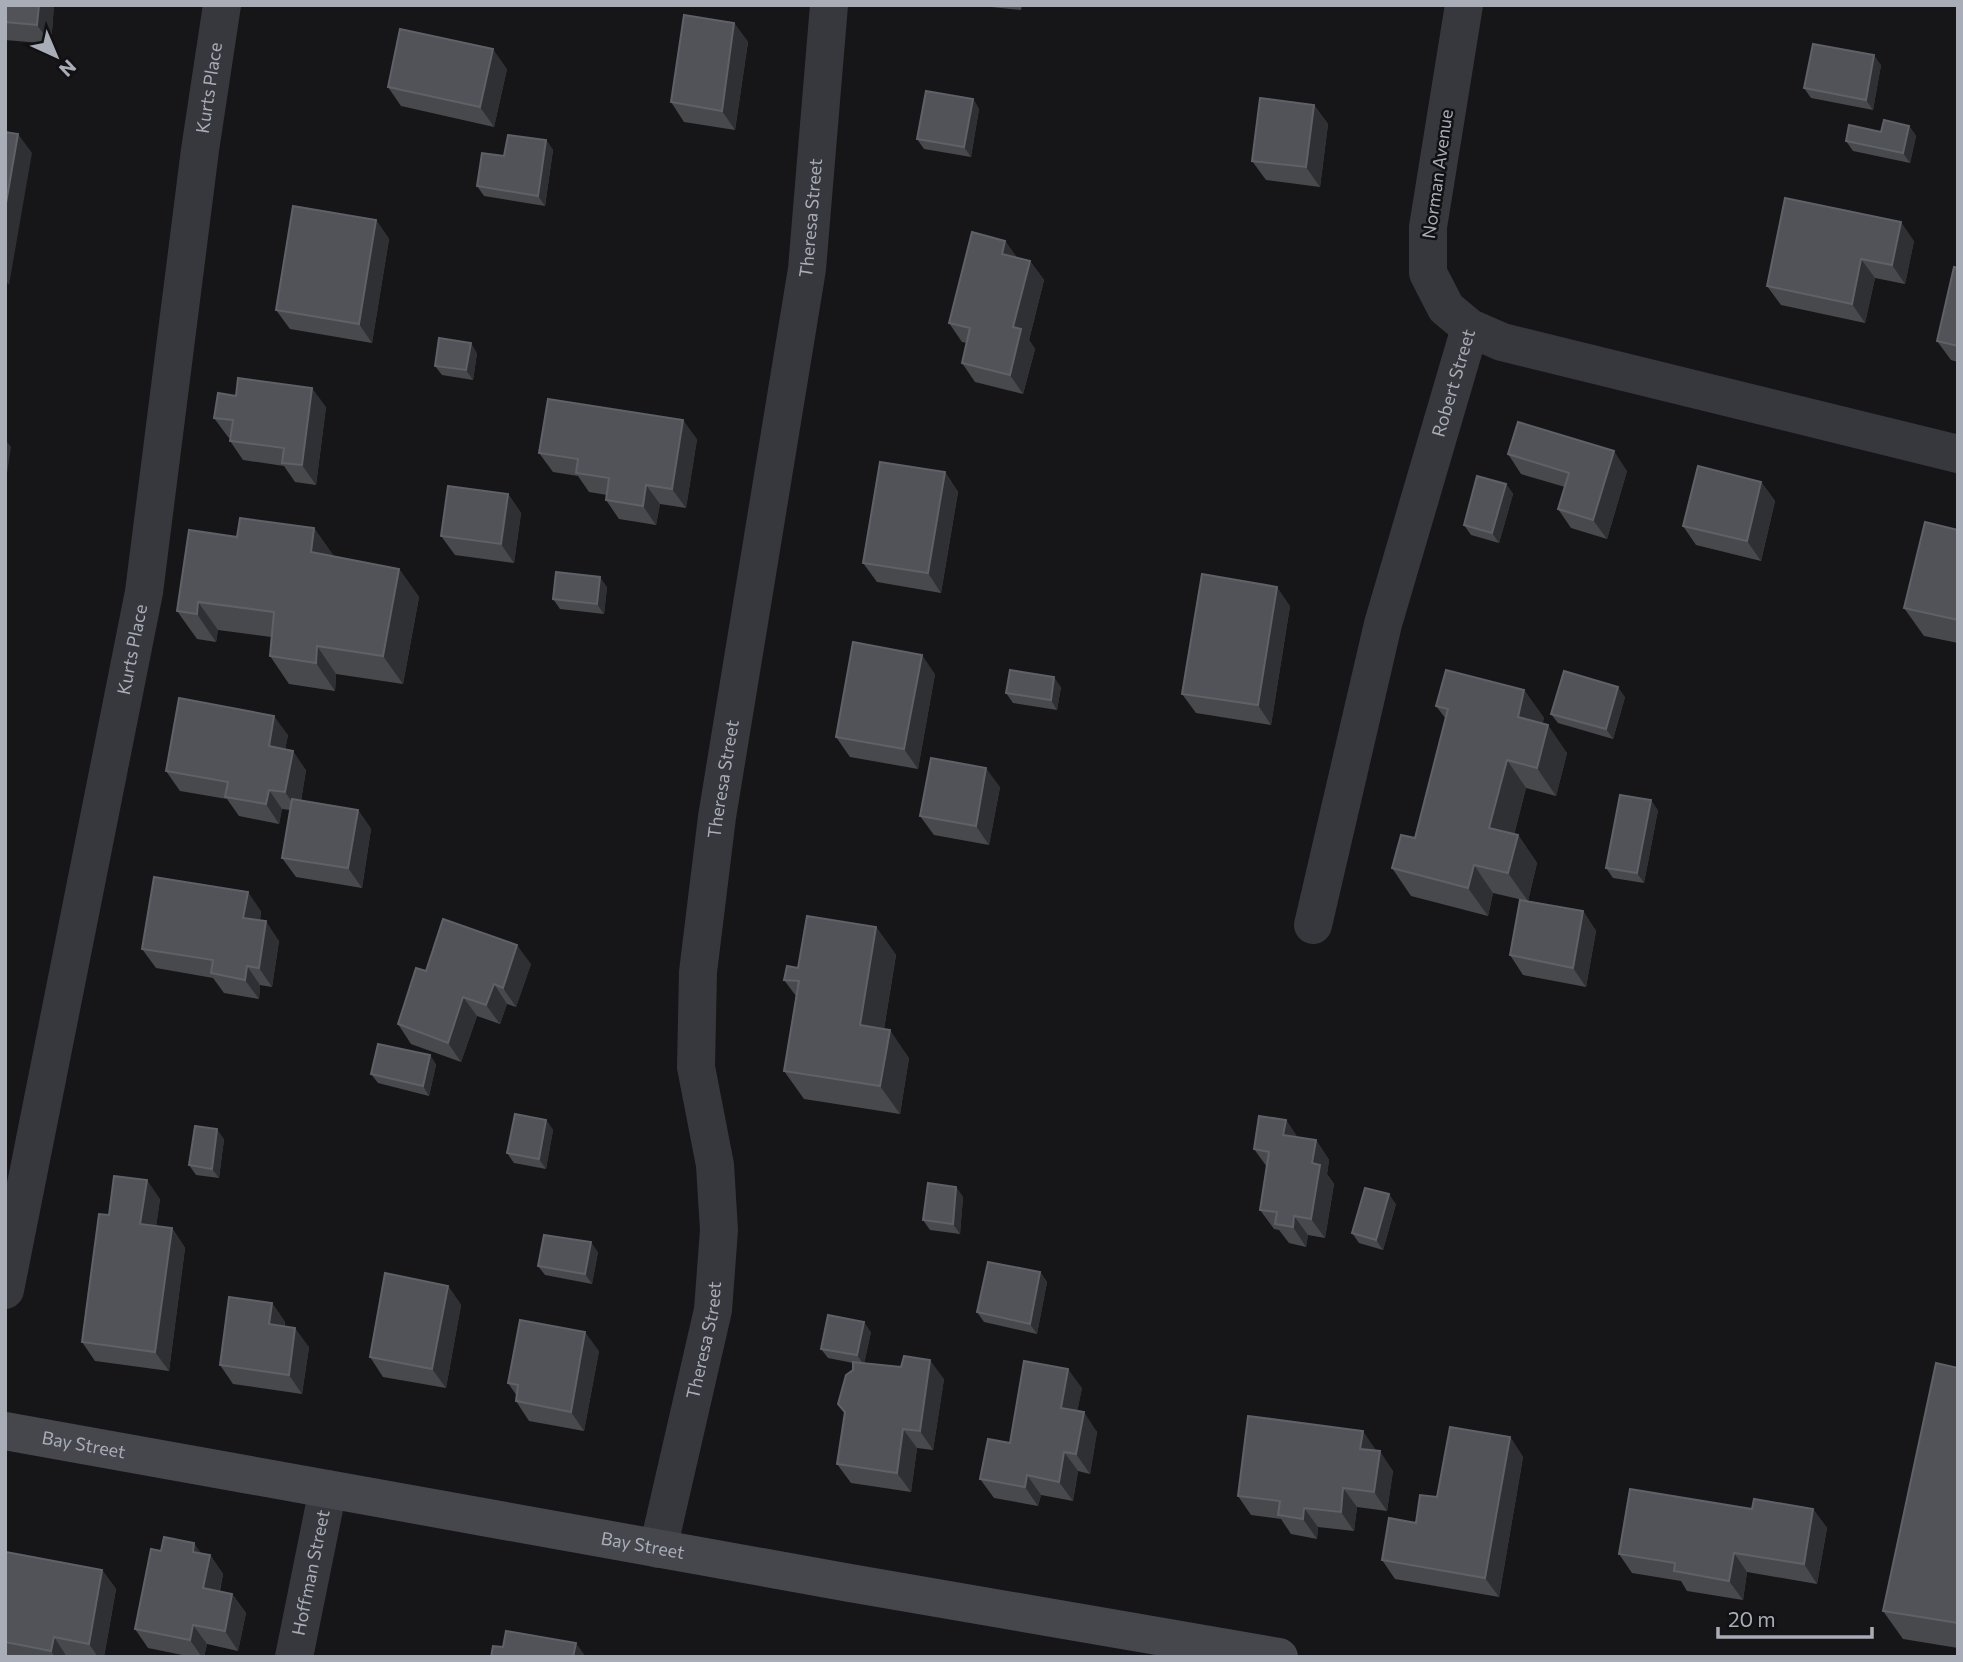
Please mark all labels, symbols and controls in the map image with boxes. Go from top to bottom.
north arrow [21,21,91,91]
street label: Kurts Place [191,41,226,135]
text: N [55,55,81,82]
street label: Norman Avenue [1417,108,1457,240]
street label: Theresa Street [794,157,826,279]
street label: Robert Street [1427,326,1479,439]
street label: Kurts Place [112,602,151,697]
street label: Theresa Street [702,718,743,840]
street label: Theresa Street [681,1281,725,1401]
street label: Bay Street [40,1426,127,1462]
street label: Hoffman Street [287,1508,334,1637]
street label: Bay Street [599,1526,687,1563]
scale bar [1718,1596,1872,1640]
text: 20 m [1728,1606,1776,1631]

